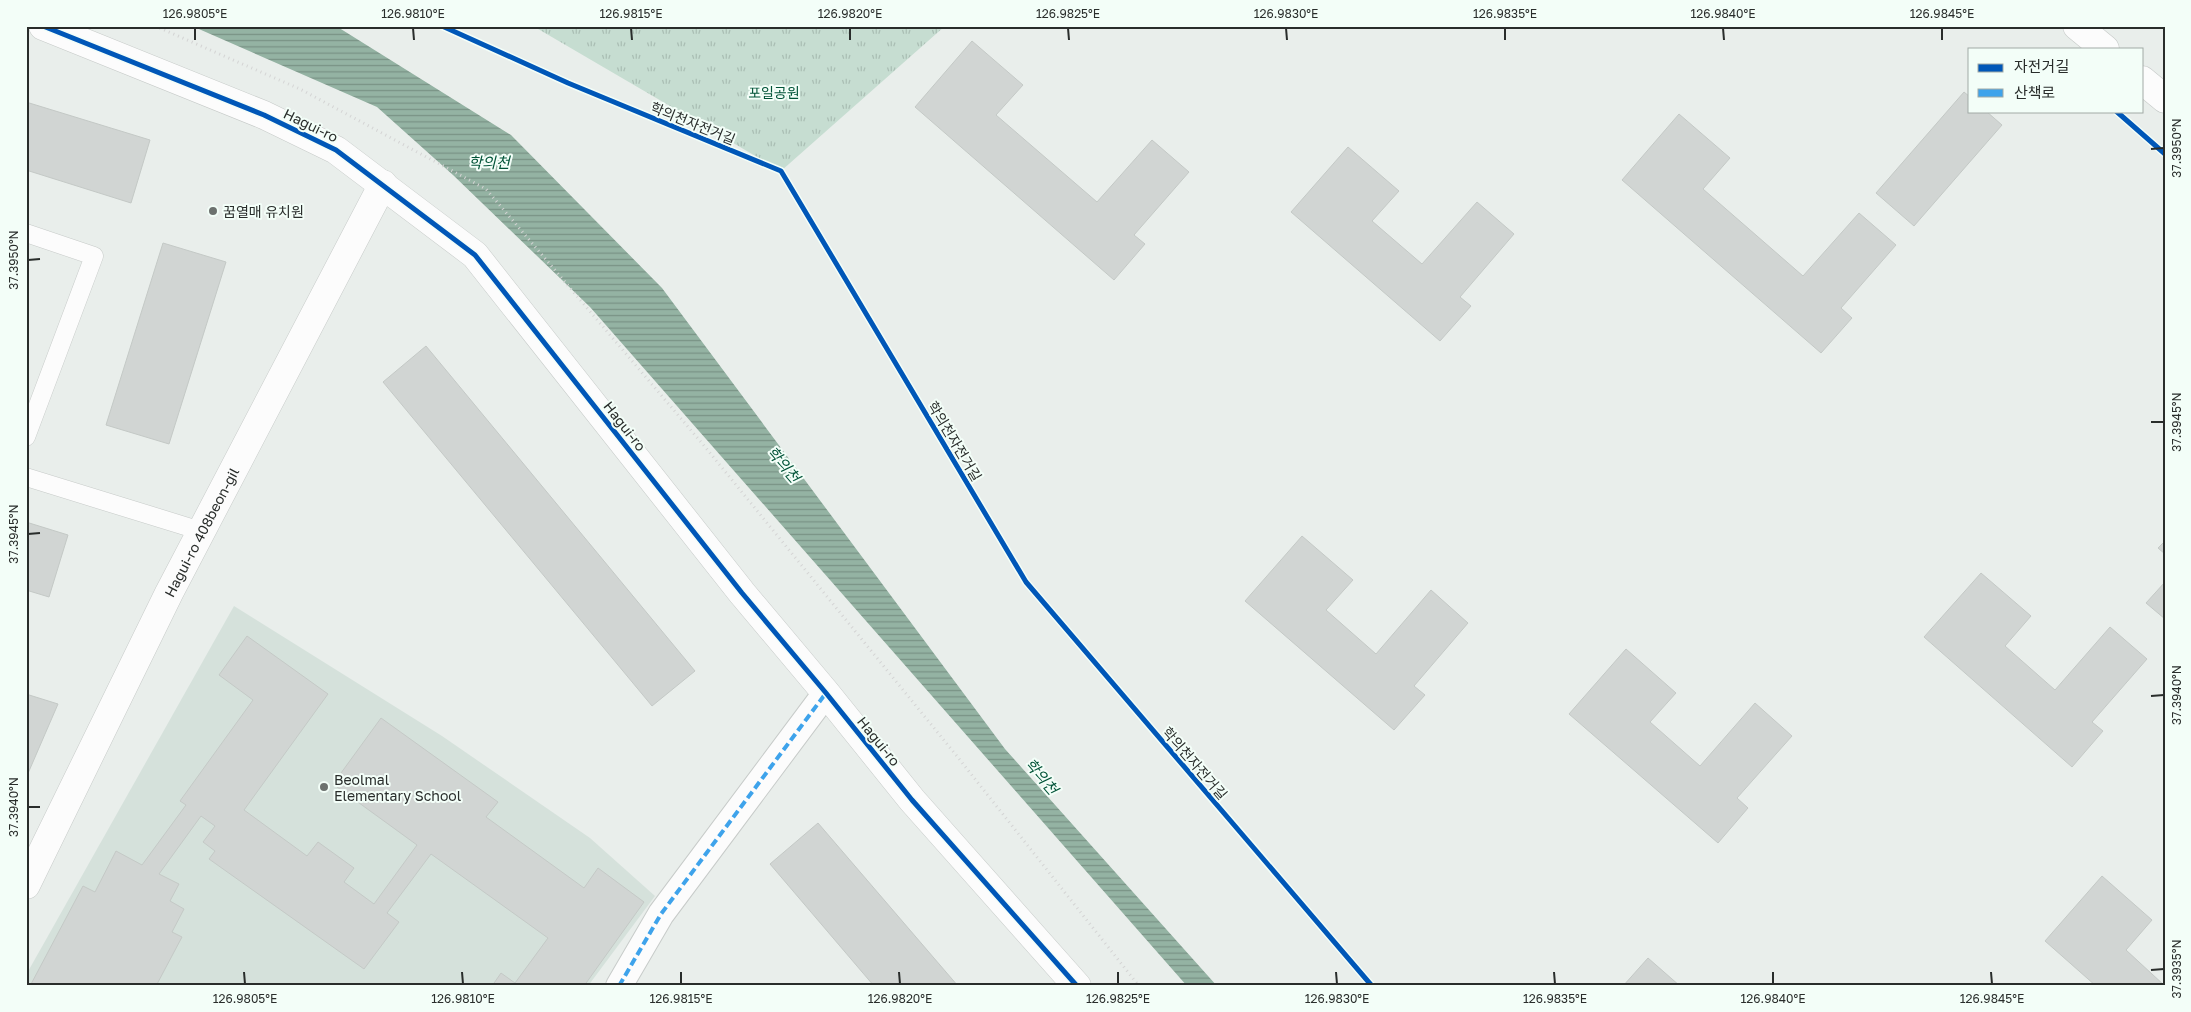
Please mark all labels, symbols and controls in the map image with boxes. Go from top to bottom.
text: 126.9805°E [163,6,227,21]
text: 126.9810°E [381,6,445,21]
text: 126.9815°E [599,6,663,21]
text: 126.9820°E [818,6,882,21]
text: 126.9825°E [1036,6,1100,21]
text: 126.9830°E [1254,6,1318,21]
text: 126.9835°E [1473,6,1537,21]
text: 126.9840°E [1691,6,1755,21]
text: 126.9845°E [1910,6,1974,21]
legend [1968,48,2144,112]
text: 자전거길 [2014,57,2069,75]
text: 산책로 [2014,83,2055,101]
park label: 포일공원 [748,84,800,101]
street label: 학의천자전거길 [648,98,738,148]
street label: Hagui-ro [281,105,341,145]
text: 37.3950°N [2169,118,2184,178]
water label: 학의천 [468,153,512,171]
place label: 꿈열매 유치원 [223,203,304,220]
marker: 꿈열매 유치원 [207,205,219,217]
text: 37.3950°N [6,230,21,290]
text: 37.3945°N [2169,392,2184,452]
street label: Hagui-ro [600,398,650,454]
street label: 학의천자전거길 [924,398,986,484]
water label: 학의천 [764,442,806,487]
street label: Hagui-ro 408beon-gil [160,464,242,600]
text: 37.3945°N [6,504,21,564]
text: 37.3940°N [2169,665,2184,725]
street label: Hagui-ro [854,713,904,769]
street label: 학의천자전거길 [1159,723,1231,803]
water label: 학의천 [1022,754,1064,799]
place label: Beolmal Elementary School [334,771,461,804]
text: 37.3940°N [6,777,21,837]
marker: Beolmal Elementary School [318,781,330,793]
text: 37.3935°N [2169,939,2184,999]
text: 126.9805°E [213,991,277,1006]
text: 126.9810°E [431,991,495,1006]
text: 126.9815°E [649,991,713,1006]
text: 126.9820°E [868,991,932,1006]
text: 126.9825°E [1086,991,1150,1006]
text: 126.9830°E [1305,991,1369,1006]
text: 126.9835°E [1523,991,1587,1006]
text: 126.9840°E [1741,991,1805,1006]
text: 126.9845°E [1960,991,2024,1006]

